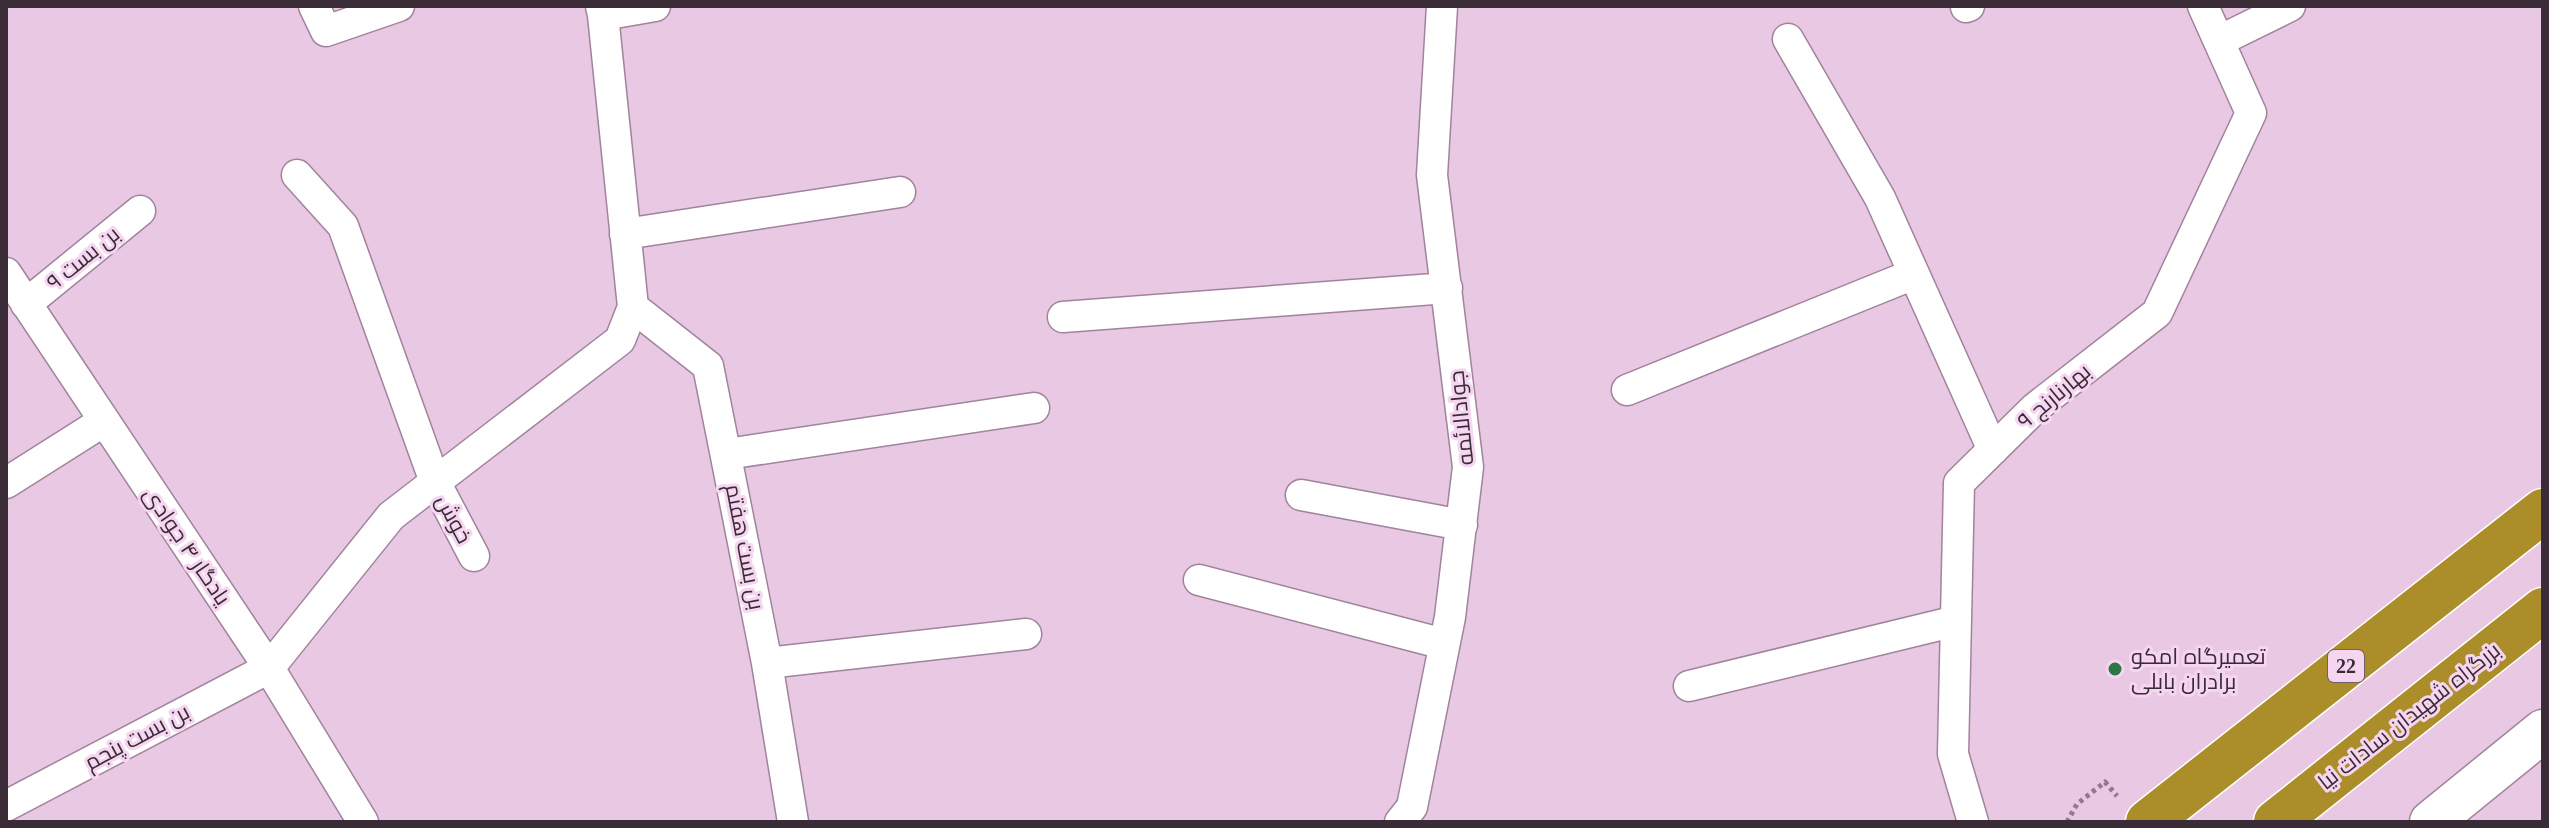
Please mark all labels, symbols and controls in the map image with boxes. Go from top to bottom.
street label: بن بست ۹ [42,221,125,296]
street label: بهارنارنج ۹ [2012,358,2097,435]
street label: جوادالائمه [1444,369,1478,467]
street label: یادگار ۴ جوادی [138,482,236,610]
street label: بن بست هفتم [718,482,769,613]
street label: خوش [430,490,477,548]
street label: بزرگراه شهیدان سادات نیا [2313,637,2506,796]
place label: تعمیرگاه امکو برادران بابلی [2131,644,2266,695]
road number: 22 [2328,650,2364,682]
marker: تعمیرگاه امکو برادران بابلی [2106,660,2124,678]
street label: بن بست پنجم [80,699,195,778]

